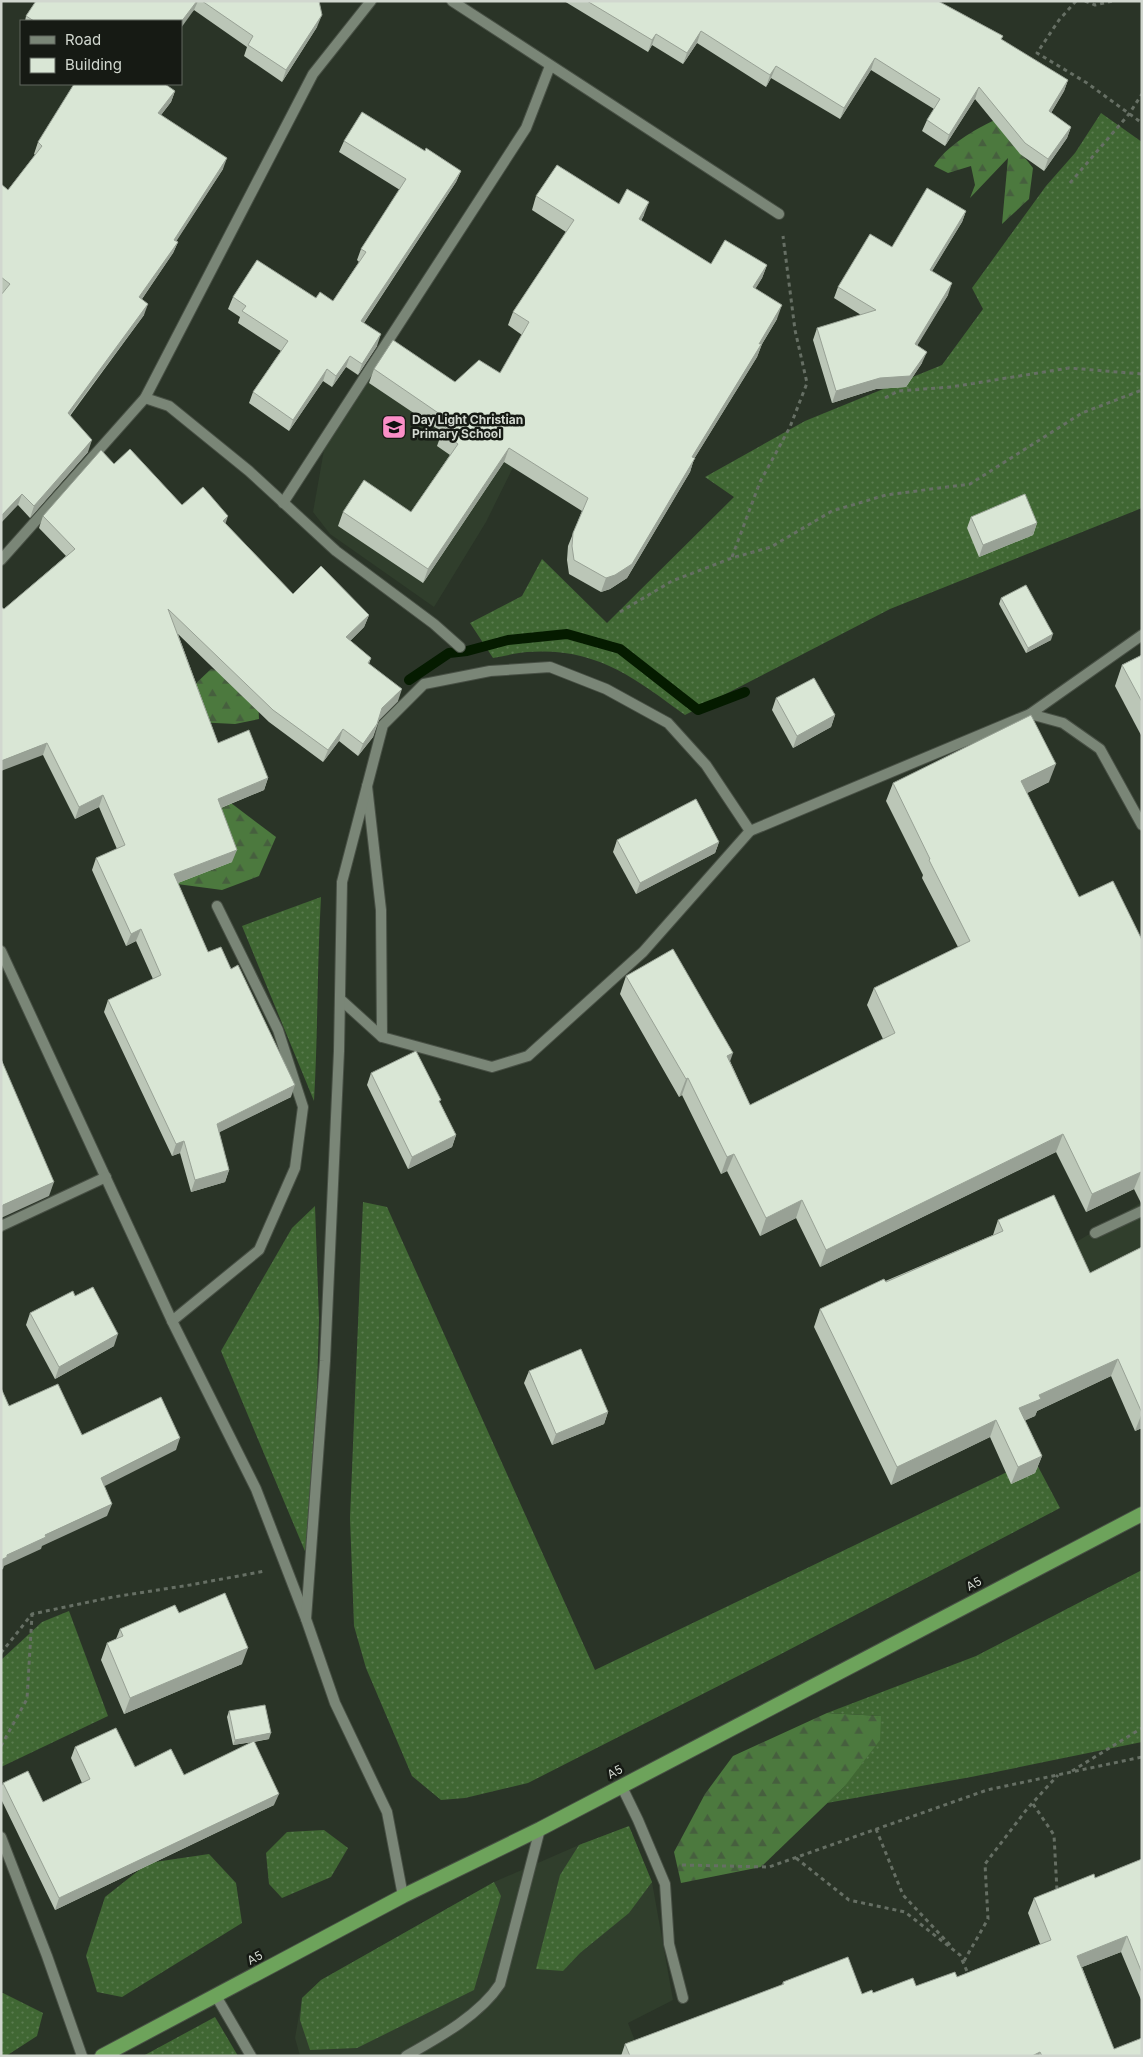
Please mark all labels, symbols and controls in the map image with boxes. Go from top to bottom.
legend [20,20,182,85]
text: Road [65,30,101,49]
text: Building [65,55,122,74]
place label: Day Light Christian Primary School [412,412,523,441]
school or university icon: Day Light Christian Primary School [381,414,407,440]
street label: A5 [963,1573,984,1594]
street label: A5 [604,1761,625,1782]
street label: A5 [244,1947,265,1968]

